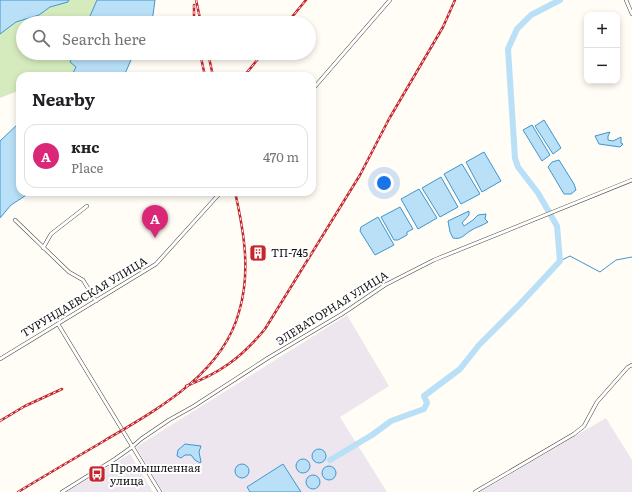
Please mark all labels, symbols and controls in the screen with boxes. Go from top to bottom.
map controls [584,12,620,84]
button: + [584,12,620,48]
search box [16,16,316,60]
icon: search [30,27,52,49]
text: Search here [62,27,146,50]
button: − [584,48,620,84]
text: Nearby [32,86,95,111]
text: кнс [71,135,99,158]
text: A [41,147,51,166]
text: 470 m [263,147,299,166]
text: Place [71,158,103,177]
your location [374,173,394,193]
pin: A [142,205,168,238]
building icon: ТП-745 [248,243,268,263]
place label: ТП-745 [271,244,308,260]
street label: ТУРУНДАЕВСКАЯ УЛИЦА [17,252,150,340]
street label: ЭЛЕВАТОРНАЯ УЛИЦА [272,266,391,348]
place label: Промышленная улица [110,459,201,488]
bus stop icon: Промышленная улица [87,464,107,484]

